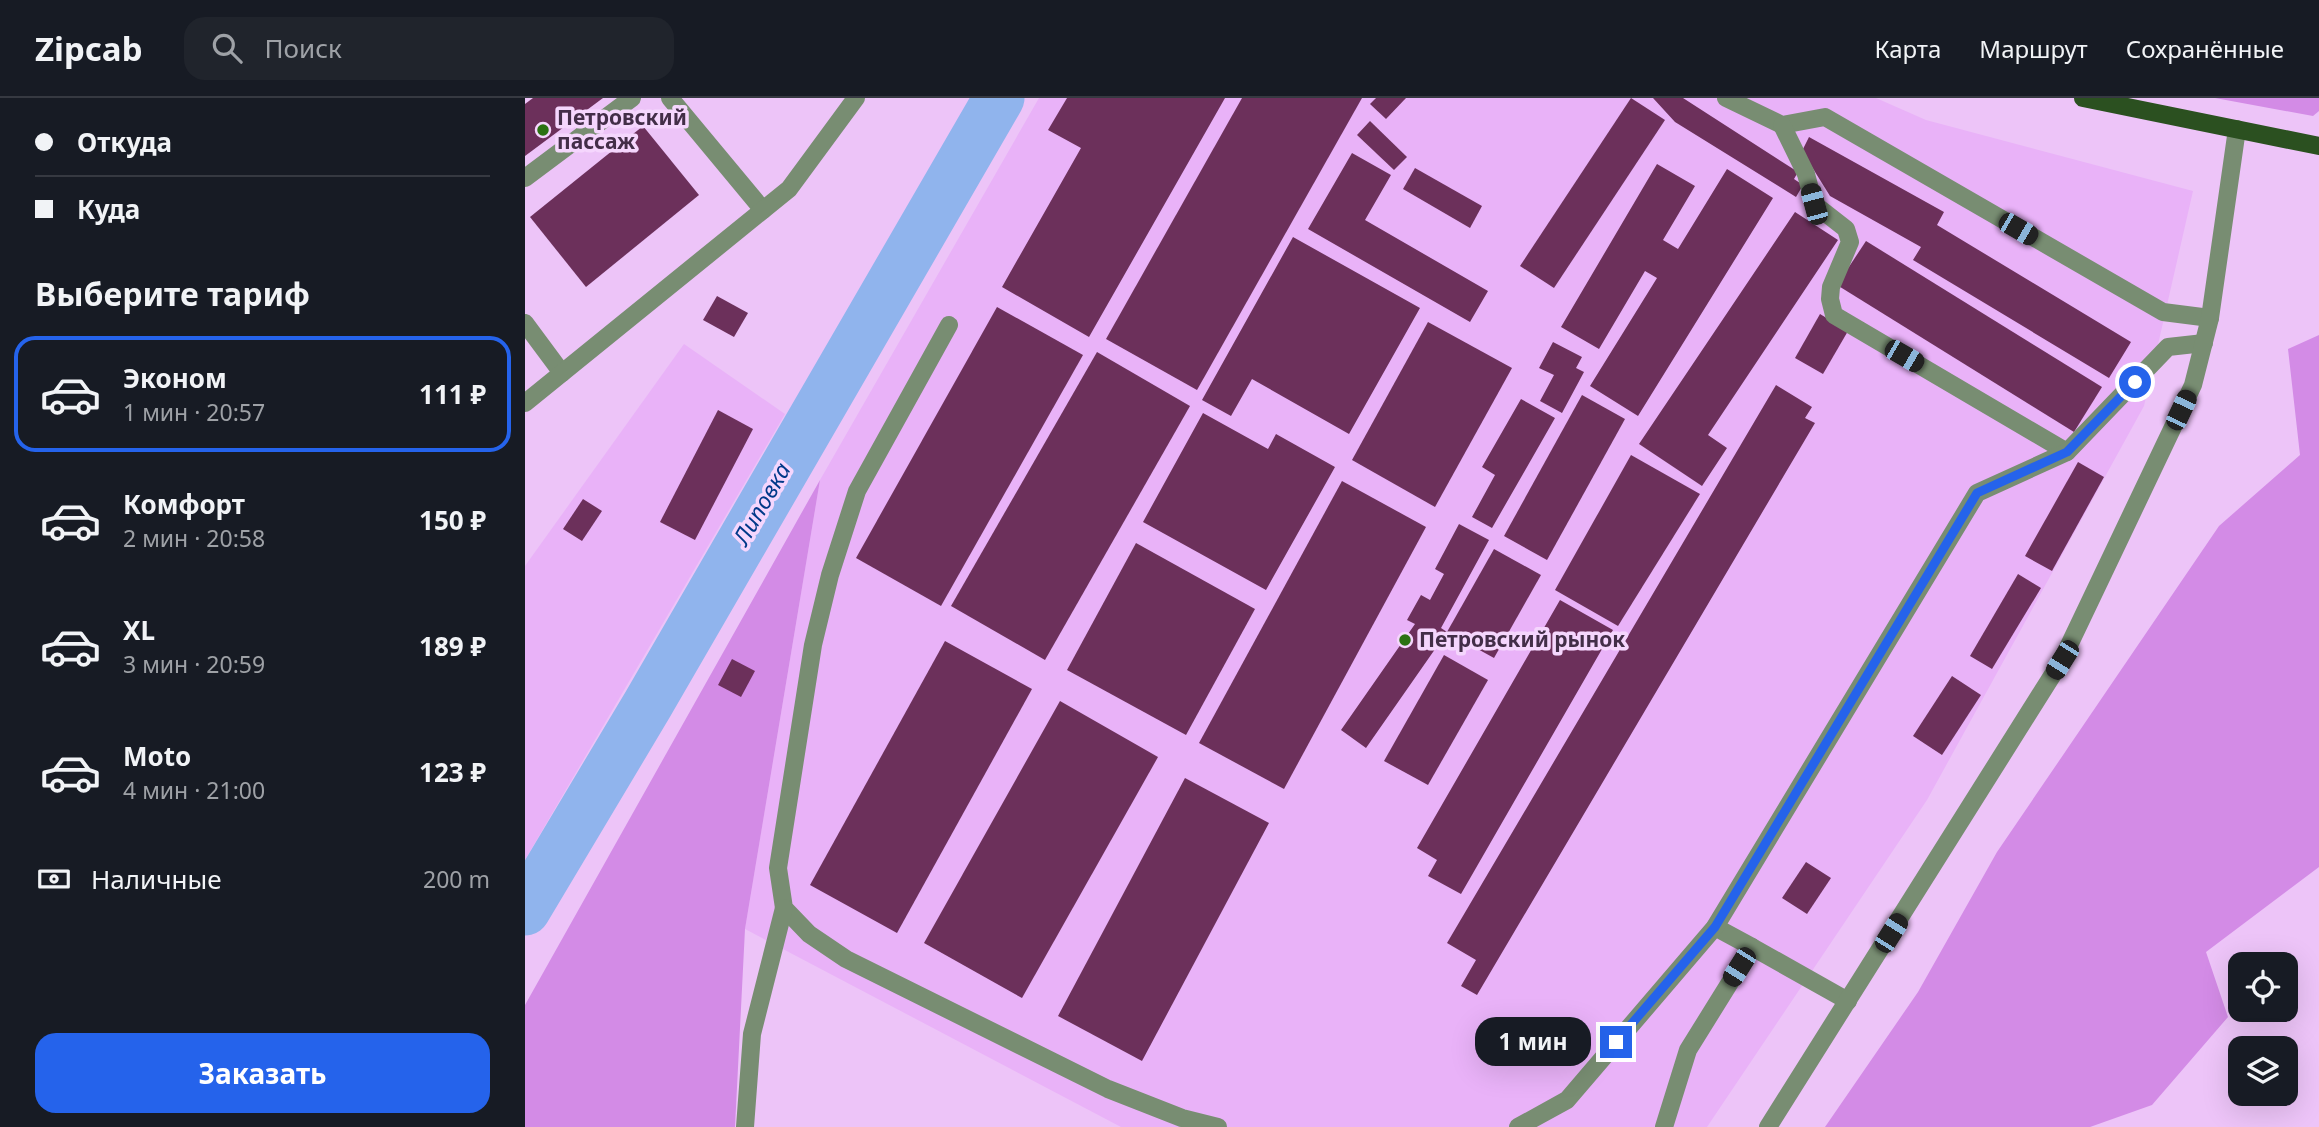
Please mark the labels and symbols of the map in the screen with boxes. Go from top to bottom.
place label: Петровский пассаж [557,103,687,155]
marker: Петровский пассаж [535,122,551,138]
car [1799,181,1830,227]
car [1995,209,2042,249]
car [1881,336,1928,376]
route start [2119,366,2151,398]
car [2163,387,2200,433]
water label: Липовка [724,456,798,552]
place label: Петровский рынок [1419,625,1625,653]
marker: Петровский рынок [1397,632,1413,648]
car [2042,637,2083,683]
car [1871,910,1912,956]
car [1719,944,1760,990]
callout: 1 мин [1476,1018,1591,1066]
route end [1600,1026,1632,1058]

